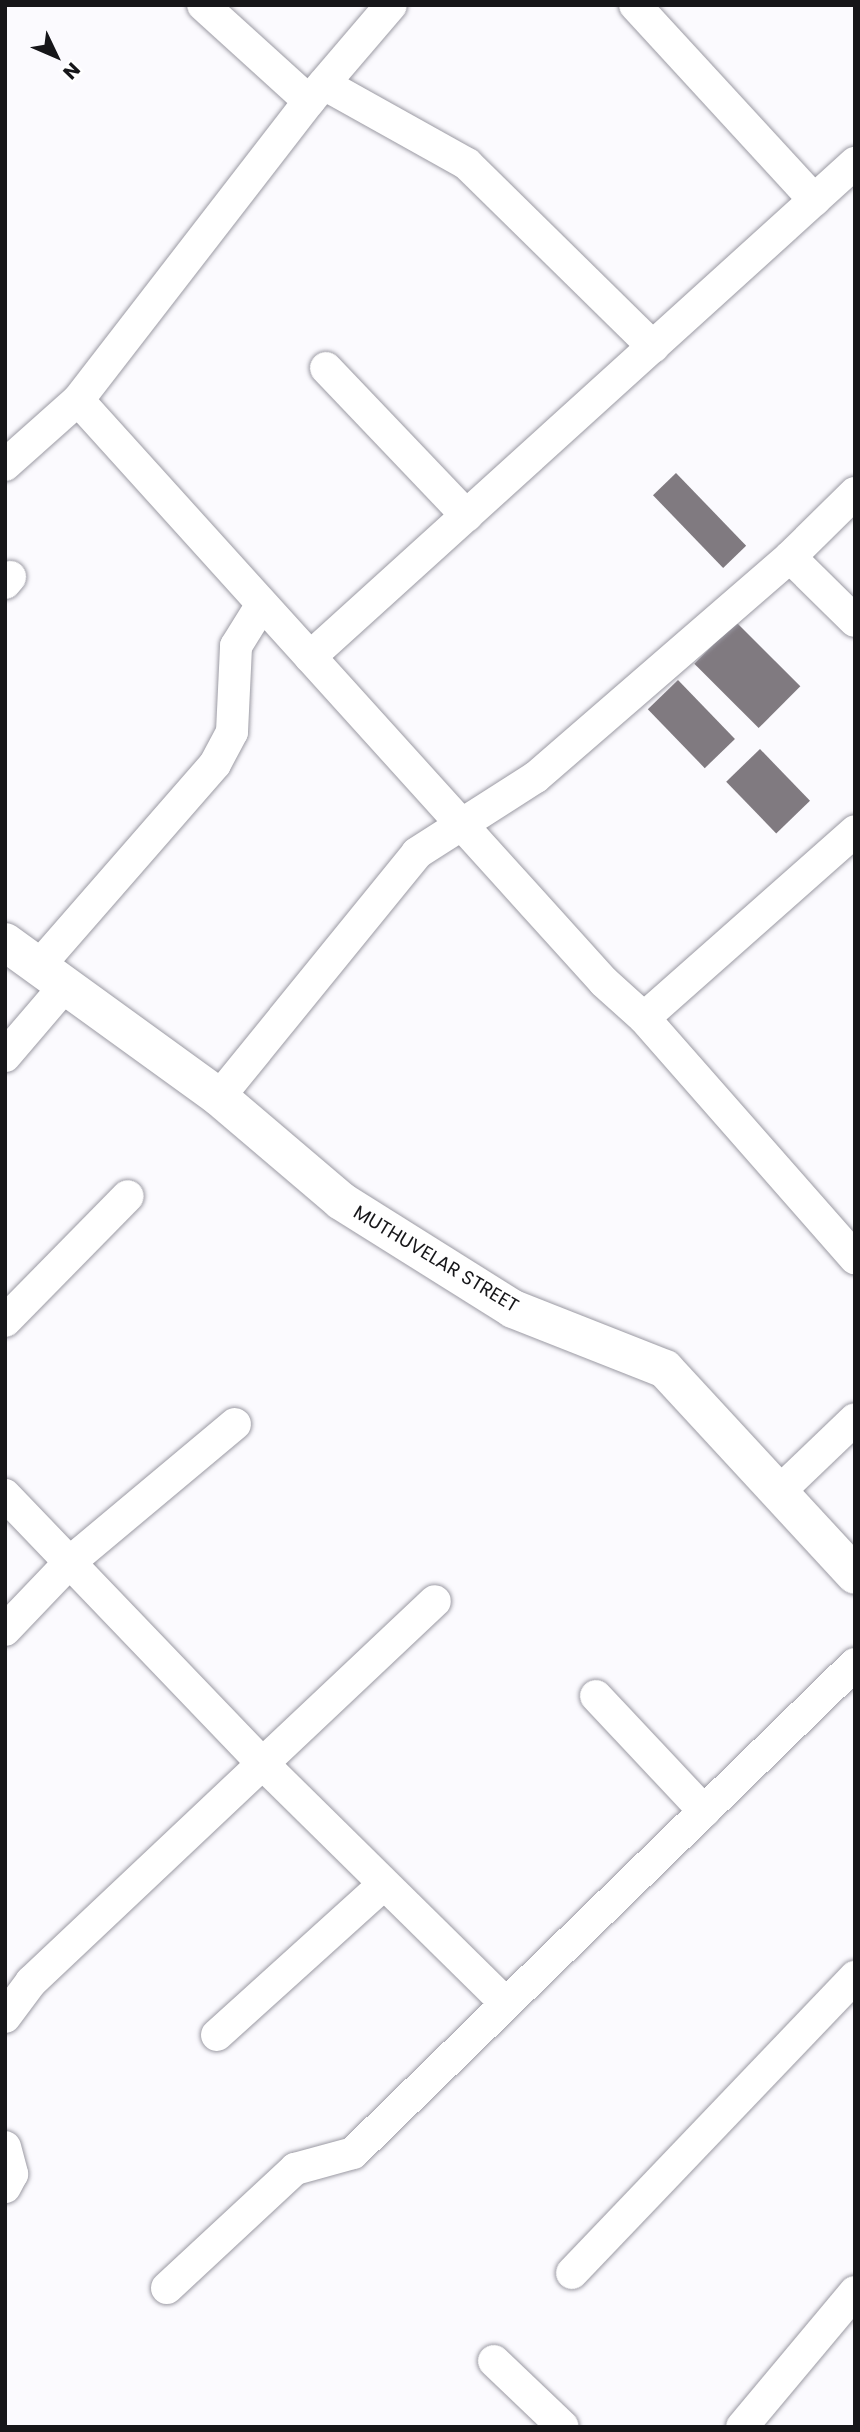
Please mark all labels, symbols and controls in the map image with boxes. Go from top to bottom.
north arrow [21,21,91,91]
text: N [57,56,86,85]
street label: MUTHUVELAR STREET [349,1201,523,1317]

